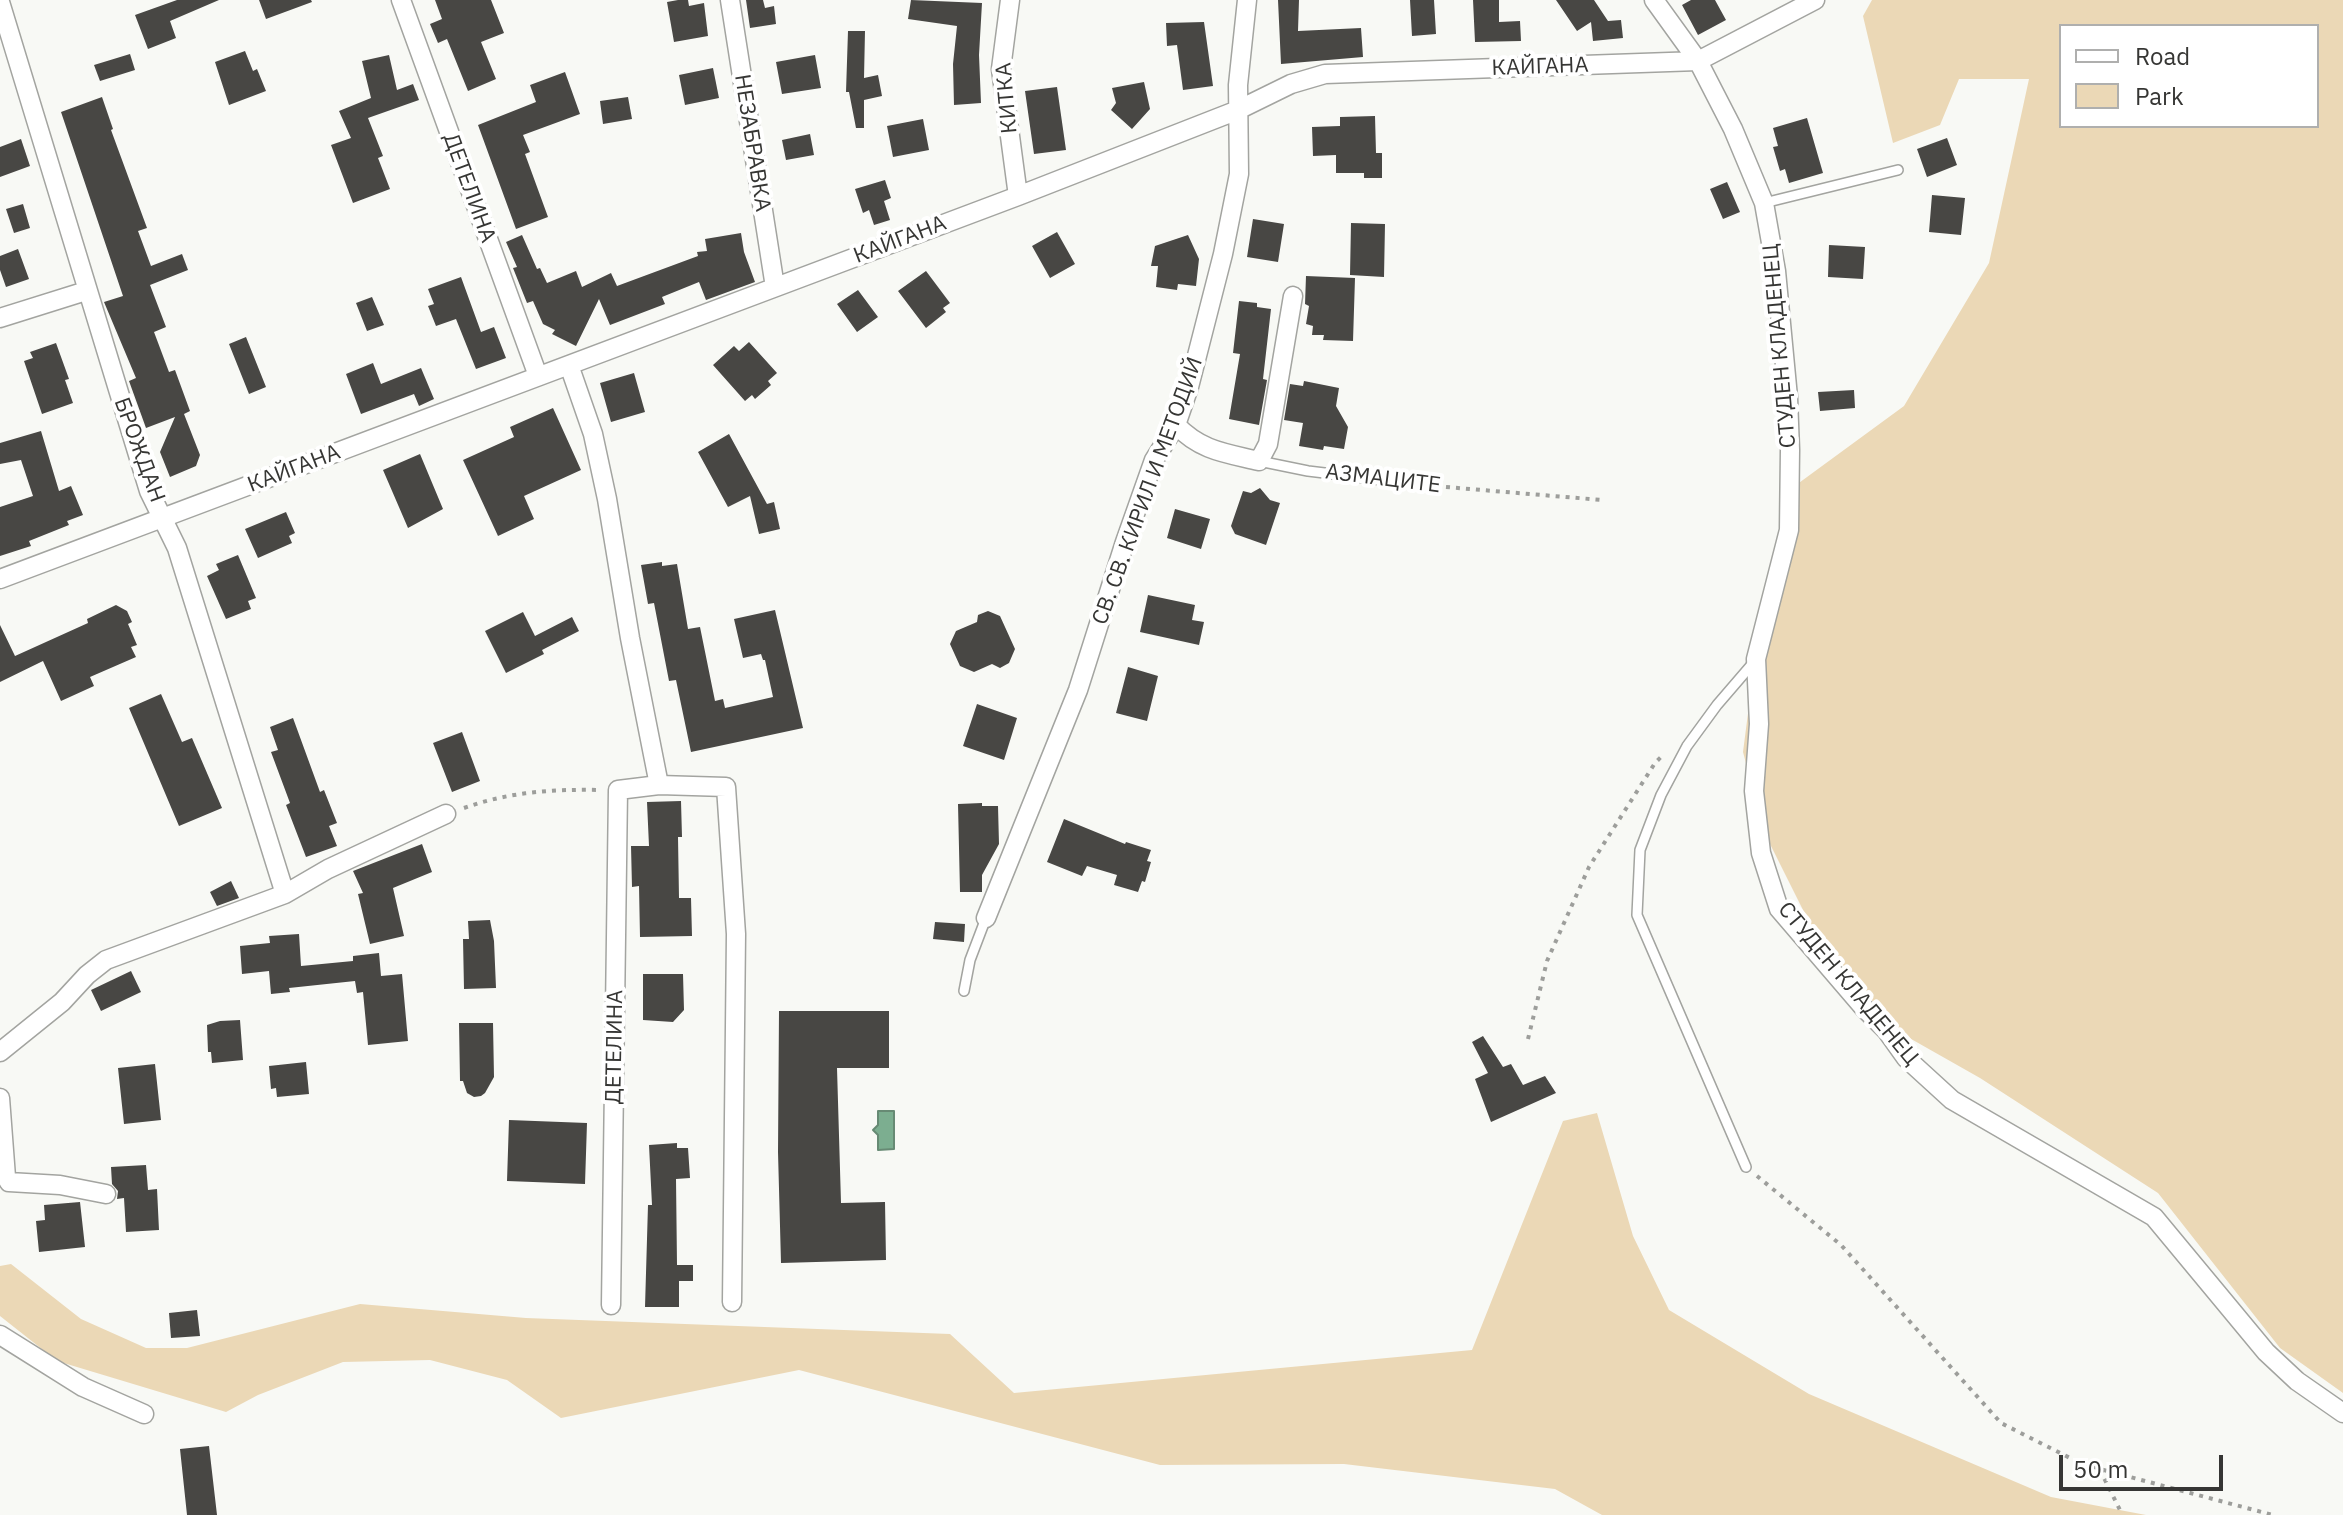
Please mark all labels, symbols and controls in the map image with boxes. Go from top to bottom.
legend [2059,24,2319,128]
text: Road [2135,40,2190,72]
street label: КАЙГАНА [1491,52,1589,82]
street label: КИТКА [991,61,1023,135]
street label: НЕЗАБРАВКА [728,73,776,213]
text: Park [2135,80,2184,112]
street label: ДЕТЕЛИНА [437,130,501,246]
street label: КАЙГАНА [850,210,950,270]
street label: СТУДЕН КЛАДЕНЕЦ [1758,243,1802,449]
street label: СВ. СВ. КИРИЛ И МЕТОДИЙ [1087,354,1209,628]
street label: БРОЖДАН [108,394,170,506]
street label: КАЙГАНА [244,439,344,499]
street label: АЗМАЦИТЕ [1324,459,1442,499]
street label: СТУДЕН КЛАДЕНЕЦ [1772,897,1924,1071]
street label: ДЕТЕЛИНА [601,990,629,1104]
scale bar [2063,1439,2227,1489]
text: 50 m [2073,1453,2128,1485]

